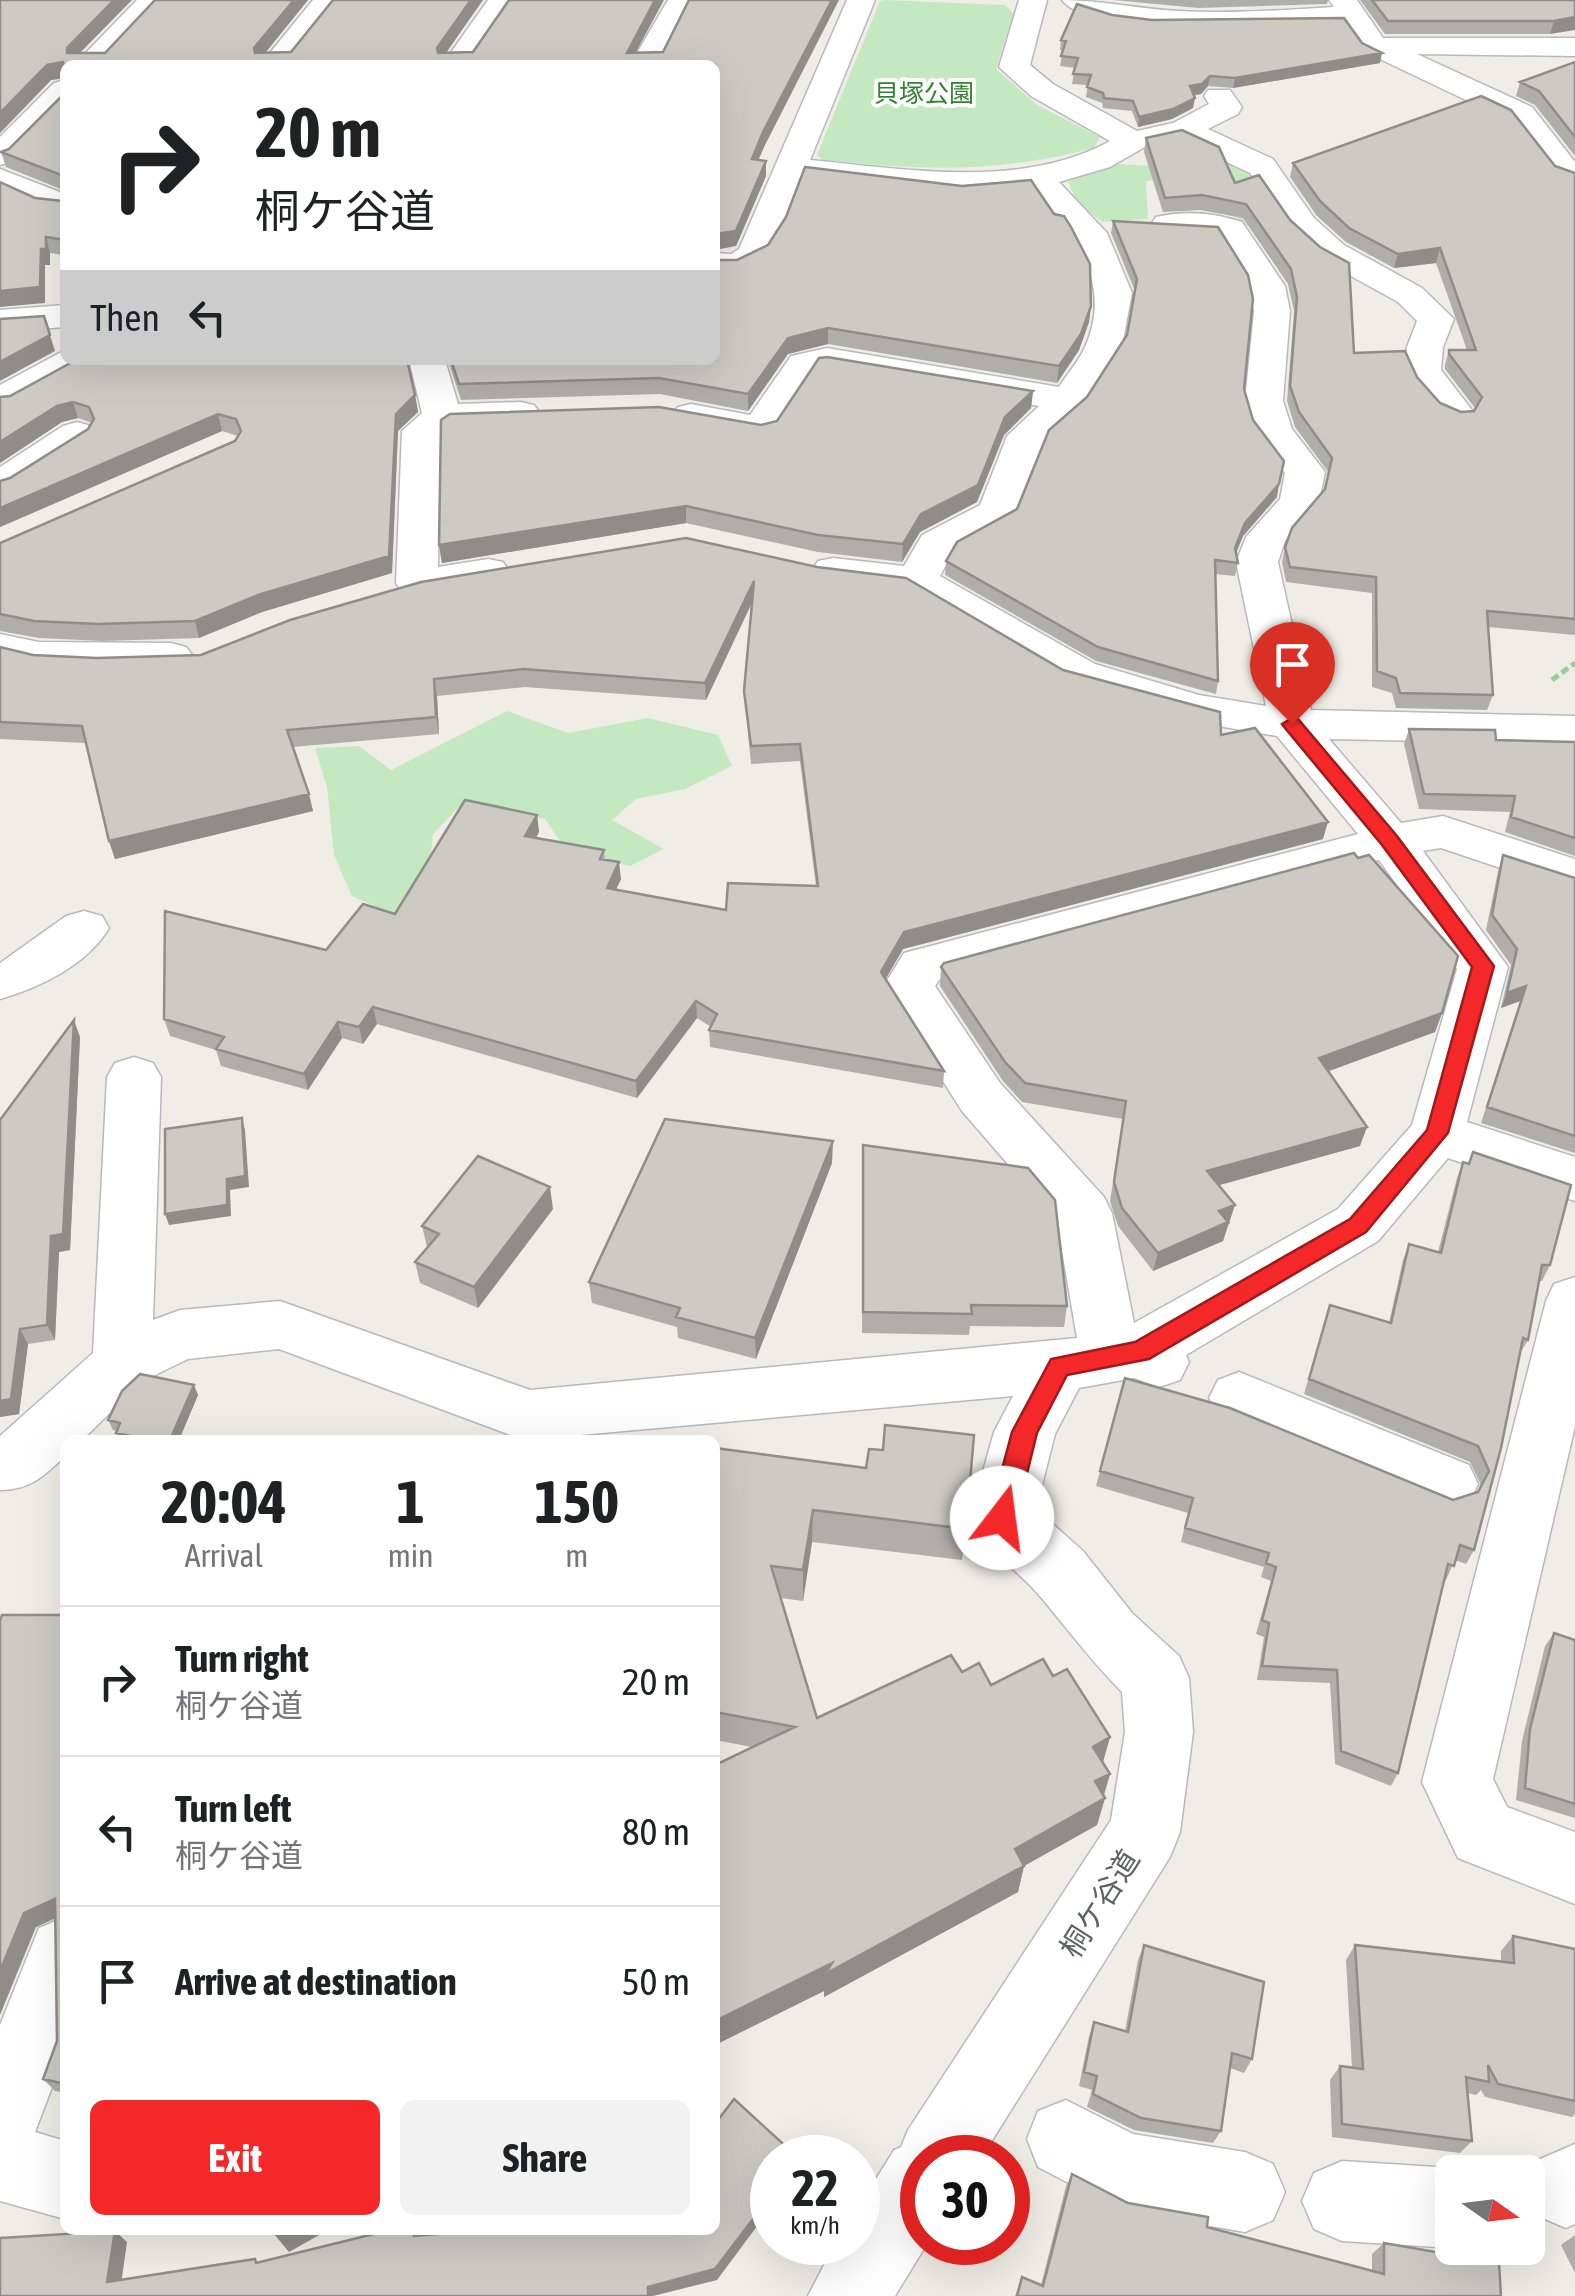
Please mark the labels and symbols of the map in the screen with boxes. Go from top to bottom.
park label: 貝塚公園 [874,79,974,107]
pin [1250,622,1335,725]
position arrow [950,1466,1054,1570]
street label: 桐ケ谷道 [1053,1844,1145,1963]
speed limit sign: 30 [900,2135,1030,2265]
north arrow [1435,2155,1545,2265]

